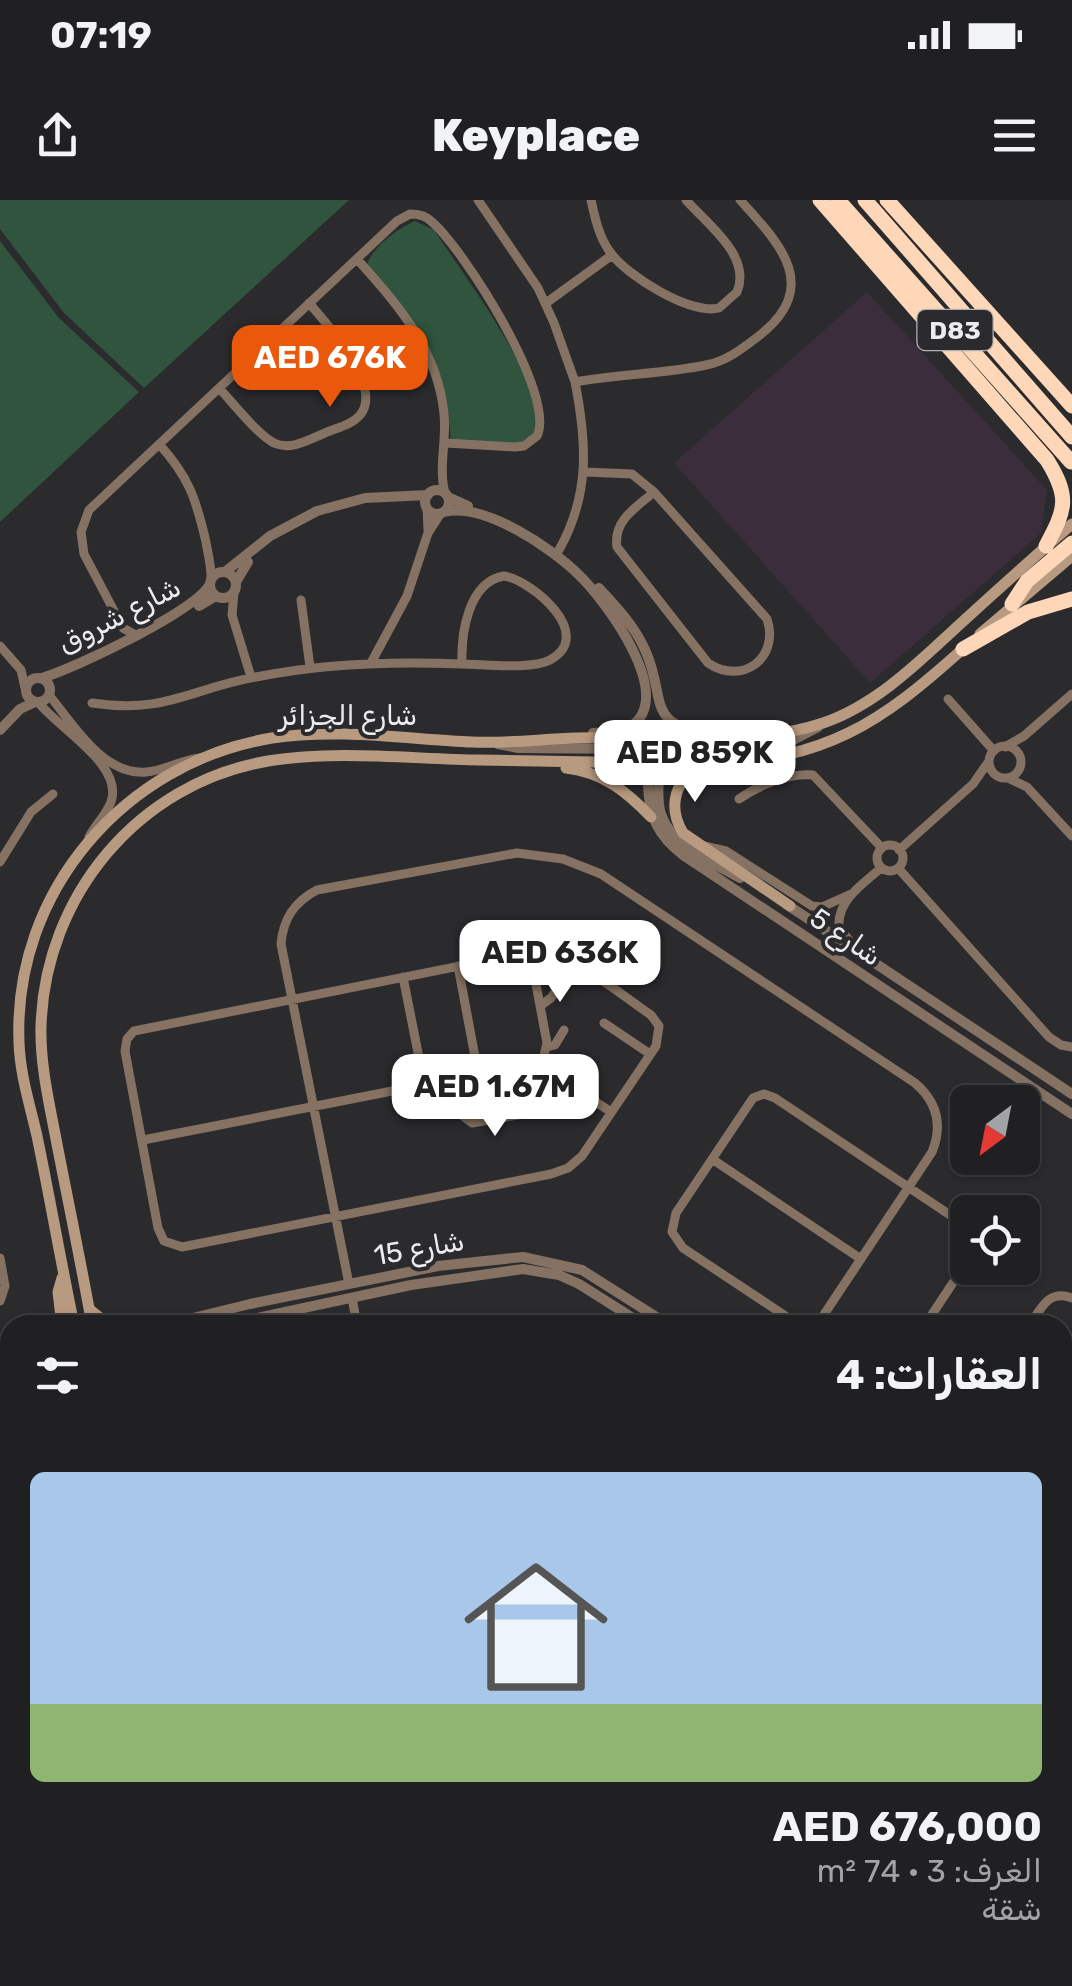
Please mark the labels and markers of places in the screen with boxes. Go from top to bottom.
pin: AED 676K [227,325,433,410]
pin: AED 859K [592,720,798,805]
pin: AED 636K [457,920,663,1005]
pin: AED 1.67M [381,1054,609,1139]

